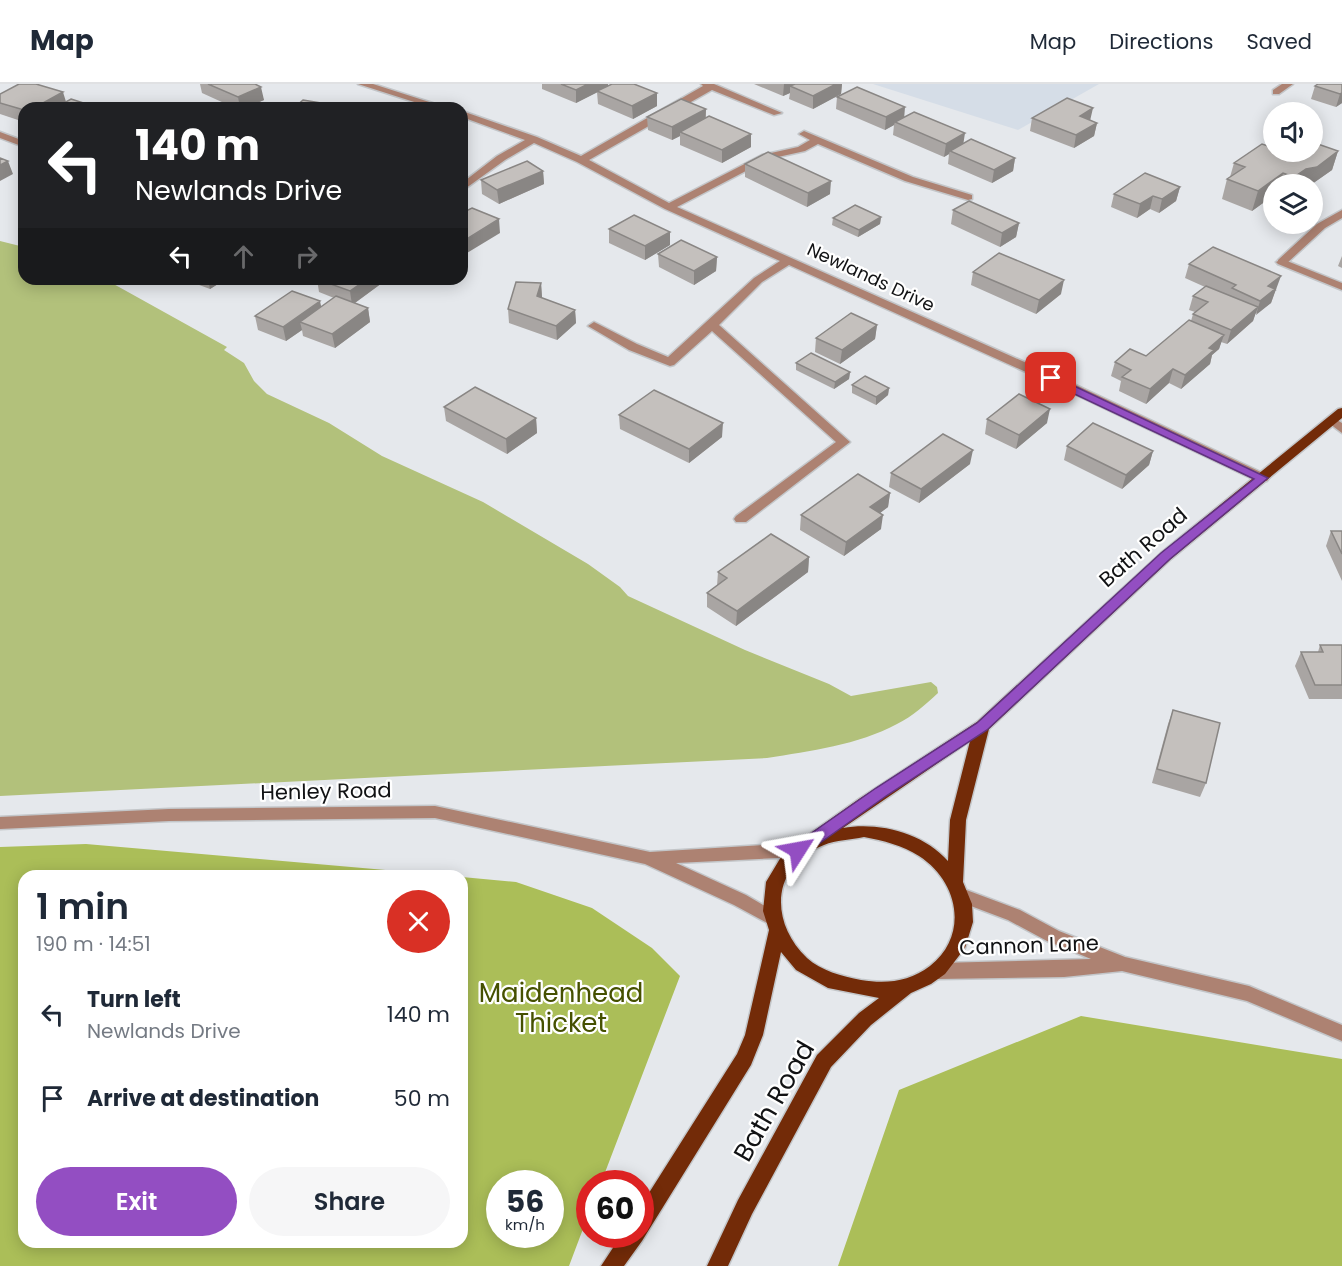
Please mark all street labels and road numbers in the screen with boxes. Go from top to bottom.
street label: Newlands Drive [803,236,939,318]
street label: Bath Road [1093,501,1193,593]
street label: Henley Road [260,775,392,807]
street label: Cannon Lane [959,928,1099,962]
street label: Bath Road [725,1034,823,1168]

